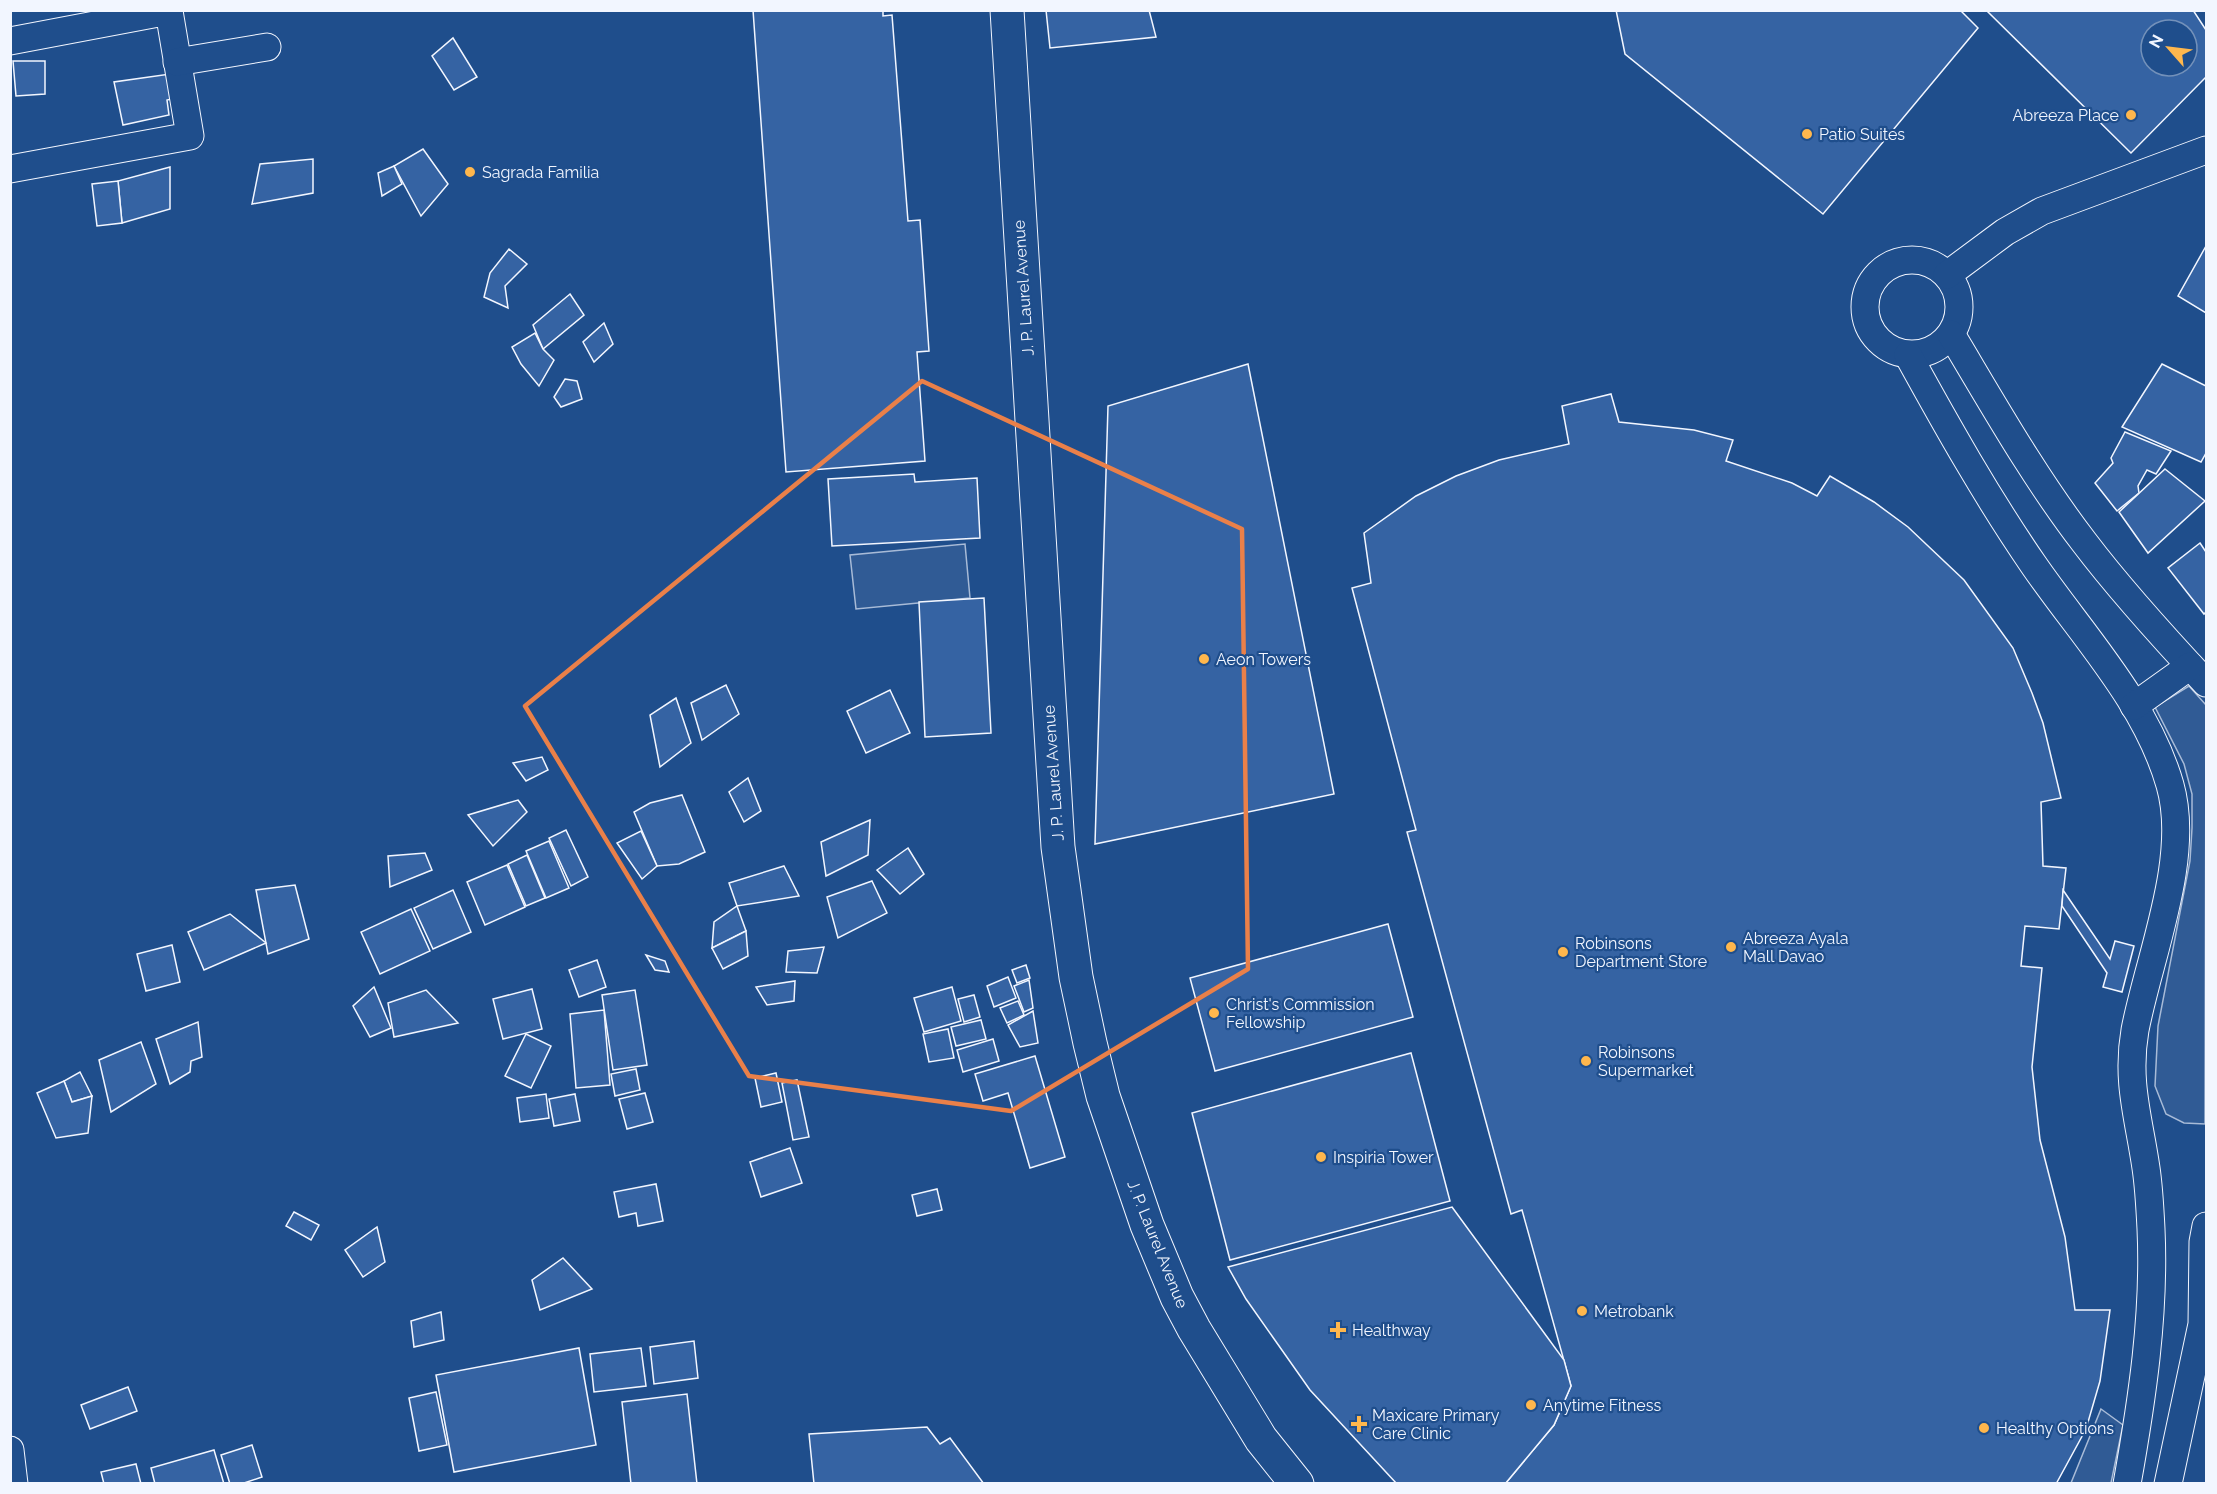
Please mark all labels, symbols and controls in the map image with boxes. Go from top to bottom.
north arrow [2139,18,2199,78]
text: N [2145,31,2167,51]
place label: Abreeza Place [2012,106,2119,125]
marker: Abreeza Place [2124,108,2138,122]
place label: Patio Suites [1819,125,1905,144]
marker: Patio Suites [1800,127,1814,141]
place label: Sagrada Familia [482,163,599,182]
marker: Sagrada Familia [463,165,477,179]
street label: J. P. Laurel Avenue [1009,219,1038,357]
place label: Aeon Towers [1216,650,1311,669]
marker: Aeon Towers [1197,652,1211,666]
street label: J. P. Laurel Avenue [1039,704,1068,842]
place label: Abreeza Ayala Mall Davao [1743,929,1848,966]
place label: Robinsons Department Store [1575,934,1707,971]
marker: Abreeza Ayala Mall Davao [1724,940,1738,954]
marker: Robinsons Department Store [1556,945,1570,959]
place label: Christ's Commission Fellowship [1226,995,1375,1032]
marker: Christ's Commission Fellowship [1207,1006,1221,1020]
place label: Robinsons Supermarket [1598,1043,1695,1080]
marker: Robinsons Supermarket [1579,1054,1593,1068]
place label: Inspiria Tower [1333,1148,1434,1167]
marker: Inspiria Tower [1314,1150,1328,1164]
street label: J. P. Laurel Avenue [1123,1177,1192,1311]
place label: Metrobank [1594,1302,1674,1321]
marker: Metrobank [1575,1304,1589,1318]
marker: Healthway [1329,1321,1347,1339]
place label: Healthway [1352,1321,1431,1340]
place label: Anytime Fitness [1543,1396,1661,1415]
marker: Anytime Fitness [1524,1398,1538,1412]
place label: Maxicare Primary Care Clinic [1372,1406,1500,1443]
marker: Maxicare Primary Care Clinic [1350,1415,1368,1433]
place label: Healthy Options [1996,1419,2114,1438]
marker: Healthy Options [1977,1421,1991,1435]

